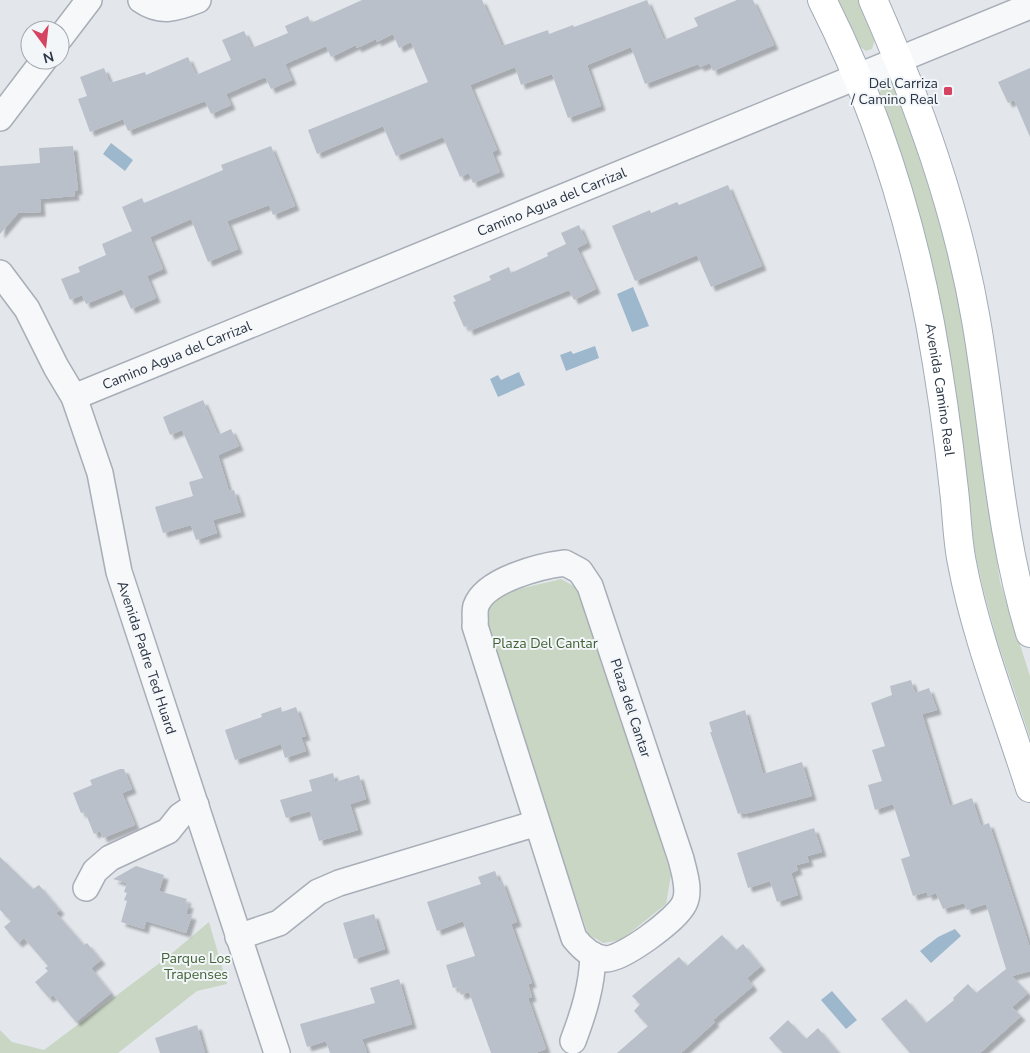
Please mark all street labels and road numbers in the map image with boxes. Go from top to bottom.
street label: Camino Agua del Carrizal [474,163,630,241]
street label: Camino Agua del Carrizal [99,316,255,394]
street label: Avenida Camino Real [920,322,959,458]
street label: Avenida Padre Ted Huard [113,578,181,737]
street label: Plaza del Cantar [606,656,655,760]

